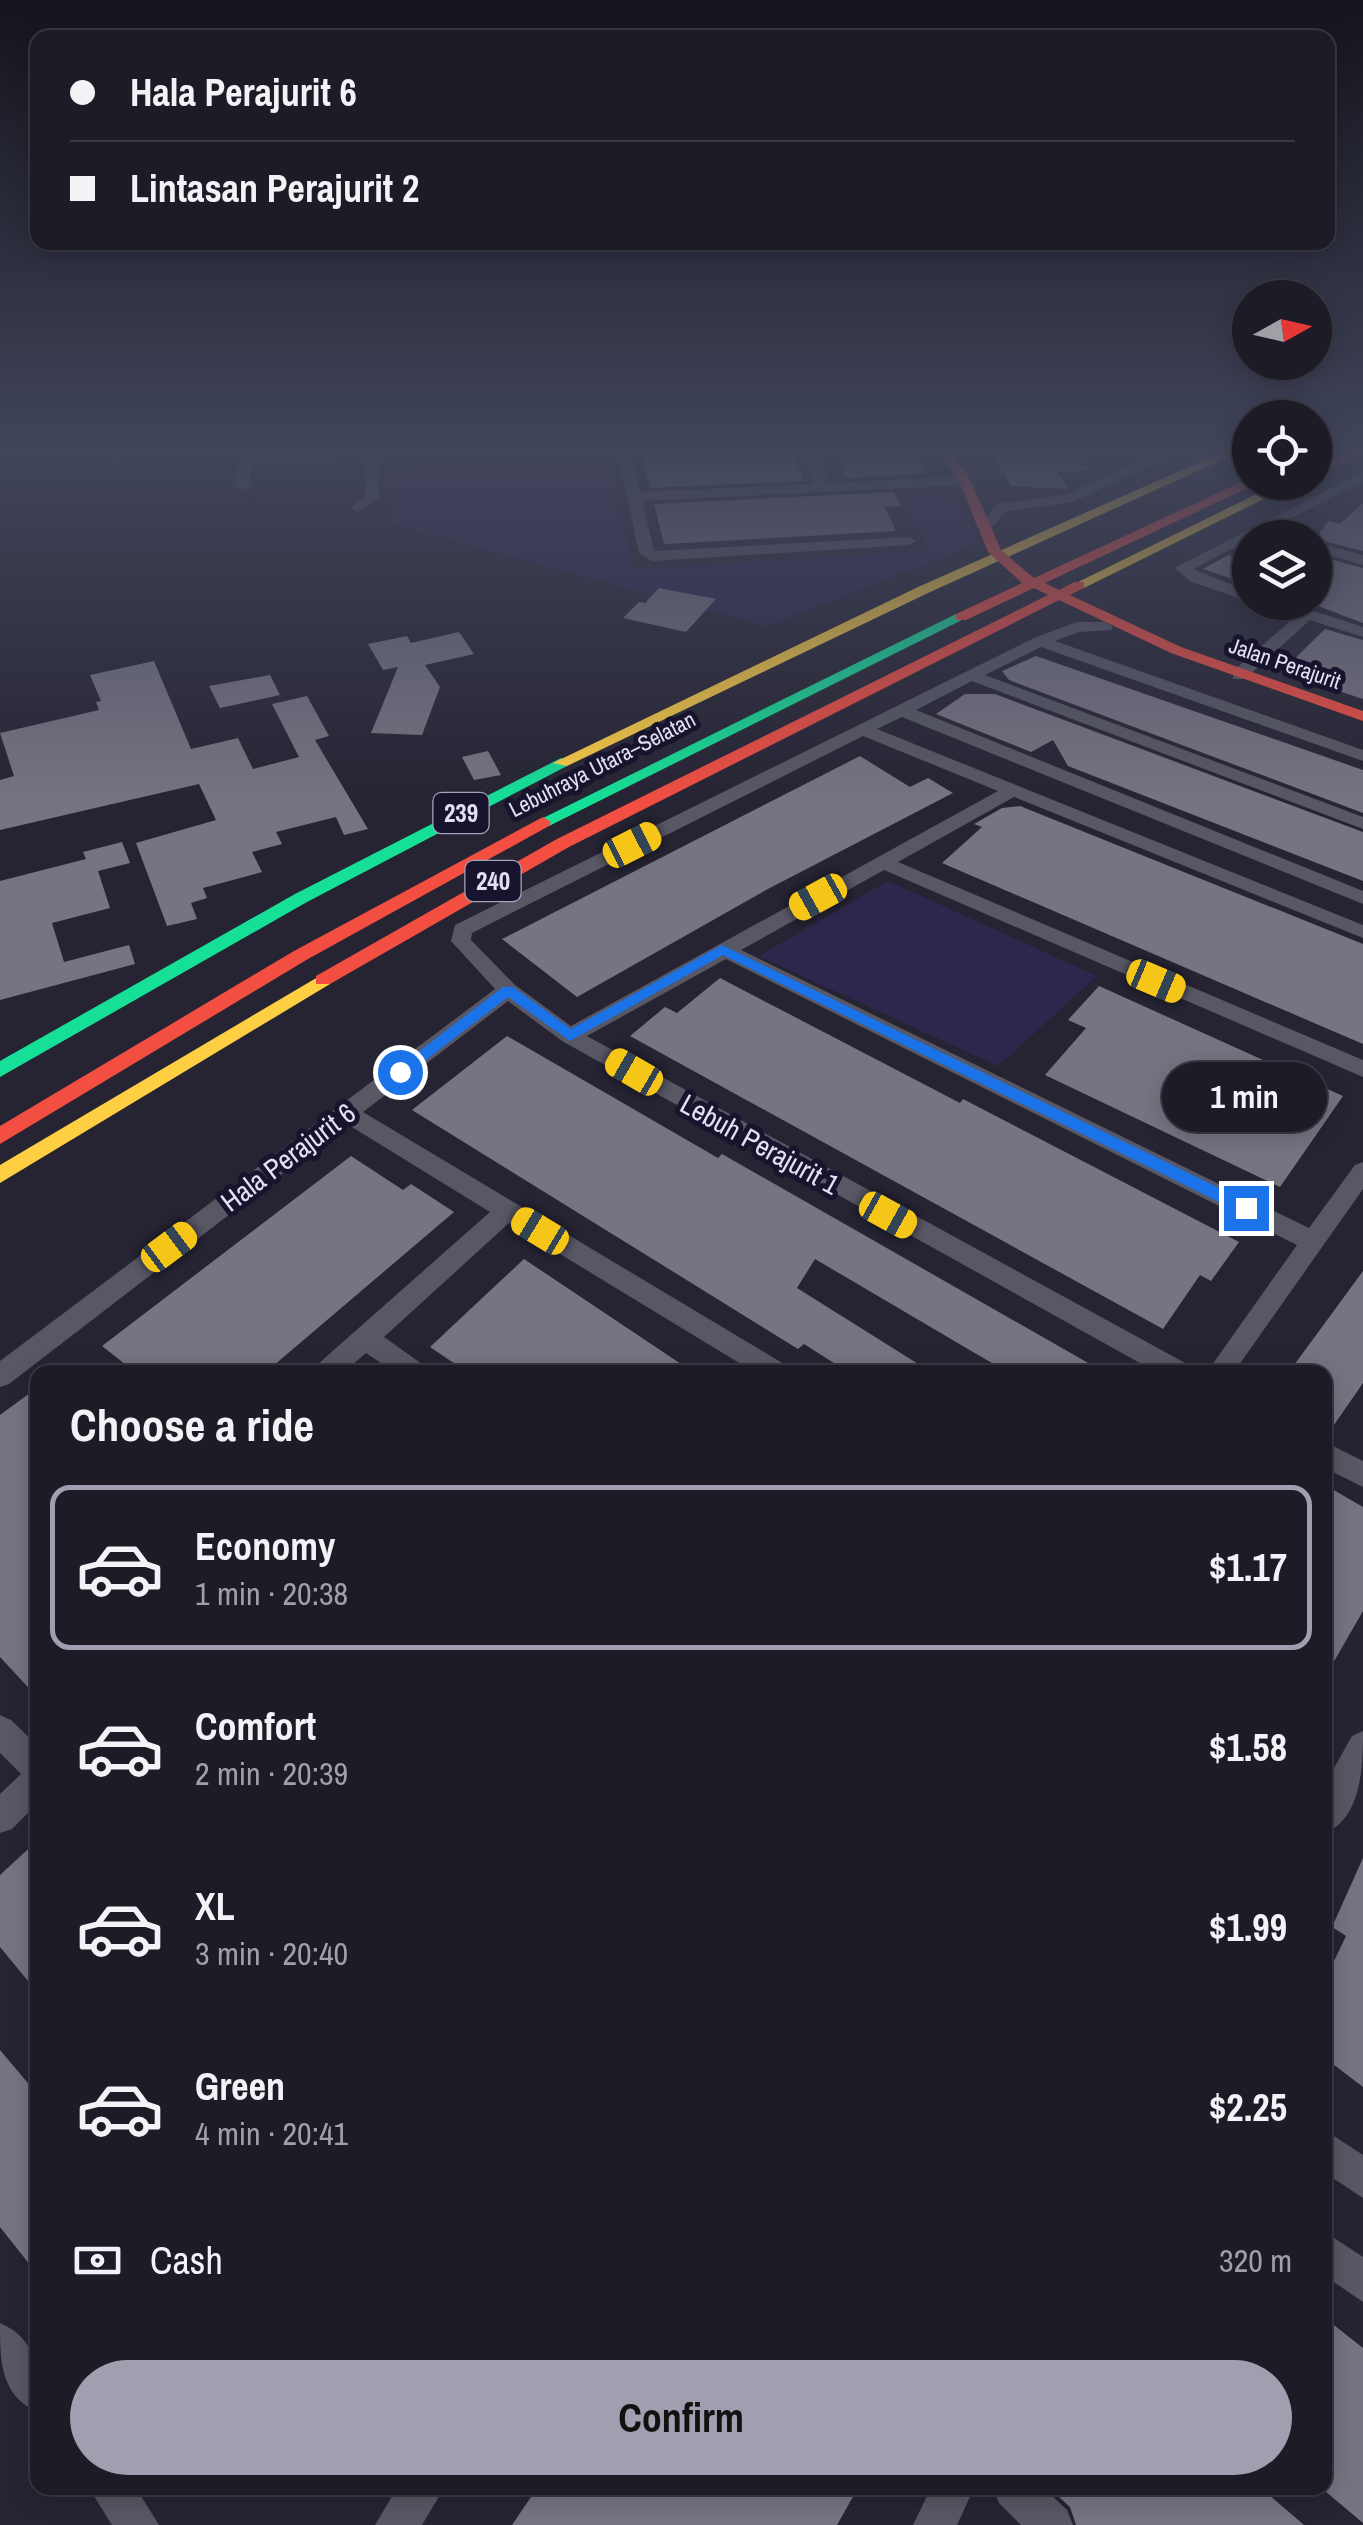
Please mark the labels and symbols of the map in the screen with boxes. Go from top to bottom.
north arrow [1232,280,1332,380]
street label: Jalan Perajurit [1225,630,1345,696]
street label: Lebuhraya Utara–Selatan [504,704,700,824]
road number: 239 [434,793,488,833]
car [598,818,666,872]
road number: 240 [466,861,520,901]
car [784,869,852,925]
car [1123,955,1189,1007]
car [601,1044,667,1100]
route start [378,1050,423,1095]
callout: 1 min [1164,1063,1328,1133]
street label: Lebuh Perajurit 1 [674,1085,846,1203]
street label: Hala Perajurit 6 [213,1094,363,1220]
route end [1224,1186,1269,1231]
car [854,1187,922,1243]
car [507,1203,573,1259]
car [136,1217,202,1277]

